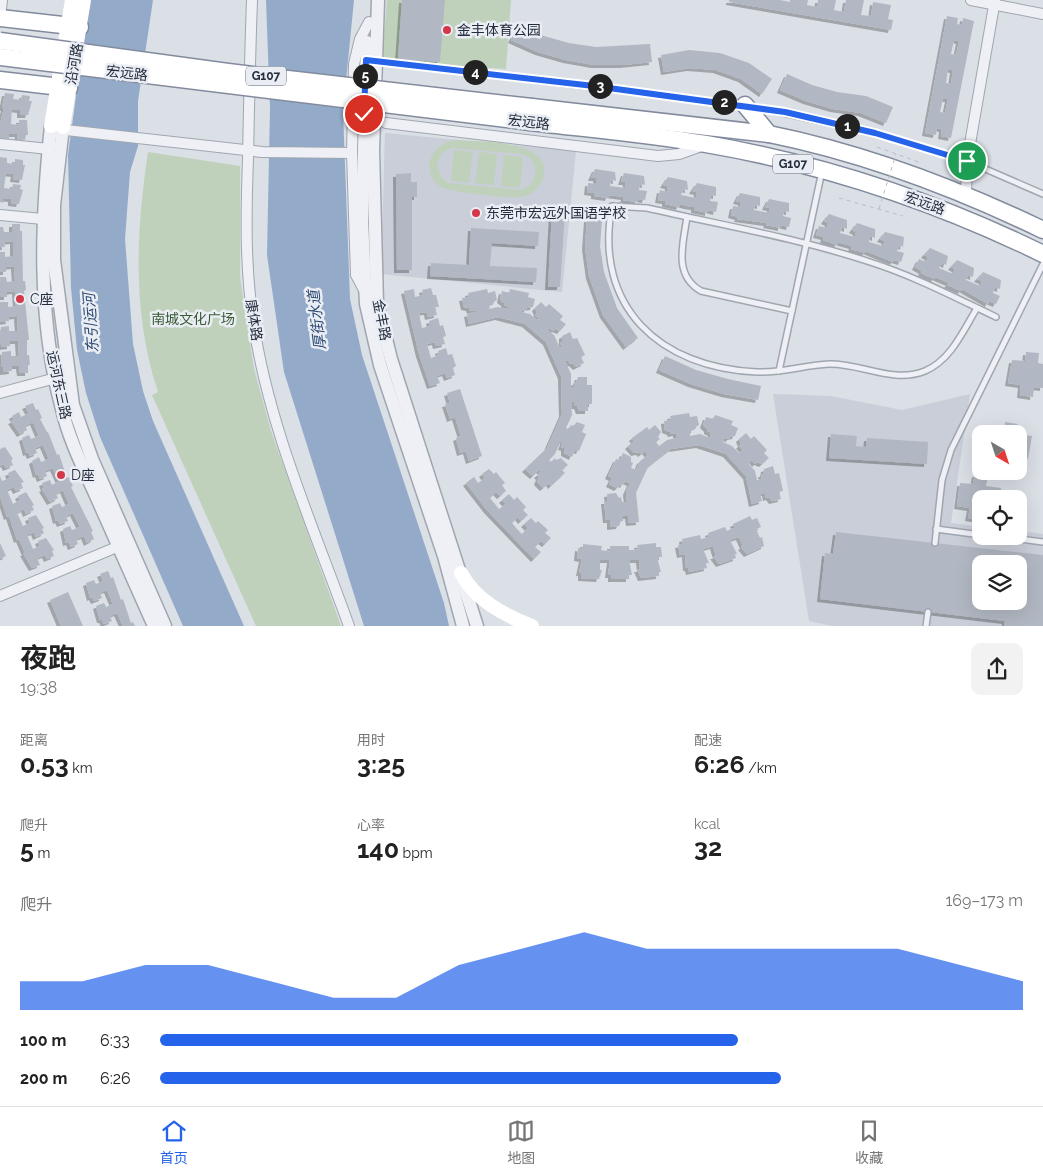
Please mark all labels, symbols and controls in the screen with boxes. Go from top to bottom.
place label: 金丰体育公园 [457,22,541,38]
marker: 金丰体育公园 [441,24,453,36]
street label: 沿河路 [62,42,86,86]
pin: 4 [462,60,488,84]
street label: 宏远路 [105,63,149,83]
pin: 5 [352,64,378,88]
text: 4 [472,64,480,80]
road number: G107 [246,66,286,85]
text: 5 [362,68,369,84]
pin: 3 [588,74,612,98]
text: 3 [597,78,604,94]
pin: 2 [712,90,736,114]
pin [343,93,385,135]
text: 2 [721,94,728,110]
icon: check [350,100,378,128]
street label: 宏远路 [507,112,551,132]
pin: 1 [834,114,860,138]
text: 1 [844,118,851,134]
pin [946,140,988,182]
icon: arrive [953,147,981,175]
road number: G107 [773,154,813,173]
street label: 宏远路 [903,188,947,218]
place label: 东莞市宏远外国语学校 [486,205,626,221]
marker: 东莞市宏远外国语学校 [470,207,482,219]
water label: 厚街水道 [304,287,330,351]
water label: 东引运河 [80,289,102,354]
place label: C座 [30,291,54,307]
marker: C座 [14,293,26,305]
street label: 康体路 [243,298,265,342]
street label: 金丰路 [370,298,394,342]
park label: 南城文化广场 [151,311,235,327]
street label: 运河东三路 [44,349,74,421]
north arrow [972,425,1028,480]
map controls [972,425,1027,610]
place label: D座 [71,467,95,483]
marker: D座 [55,469,67,481]
button: locate [972,490,1027,545]
button: layers [972,555,1027,610]
text: 夜跑 [20,642,76,675]
button: share [971,643,1023,695]
text: 19:38 [20,678,57,697]
text: 距离 [20,732,48,748]
text: 用时 [357,732,385,748]
text: 配速 [694,732,722,748]
text: 0.53 [20,749,69,779]
text: 3:25 [357,749,405,779]
text: 6:26 [694,749,745,779]
text: km [69,760,93,776]
text: /km [745,760,777,776]
text: kcal [694,816,720,832]
text: 爬升 [20,817,48,833]
text: 心率 [357,817,385,833]
text: 32 [694,832,722,862]
text: 5 [20,834,34,864]
text: 140 [357,834,399,864]
text: m [34,845,50,861]
text: bpm [399,845,433,861]
text: 169–173 m [945,891,1023,910]
text: 爬升 [20,895,52,914]
text: 100 m [20,1031,66,1050]
text: 6:33 [100,1031,130,1050]
text: 200 m [20,1069,67,1088]
text: 6:26 [100,1069,131,1088]
tab: 首页 [160,1117,188,1167]
tab: 地图 [507,1117,535,1167]
tab: 收藏 [855,1117,883,1167]

